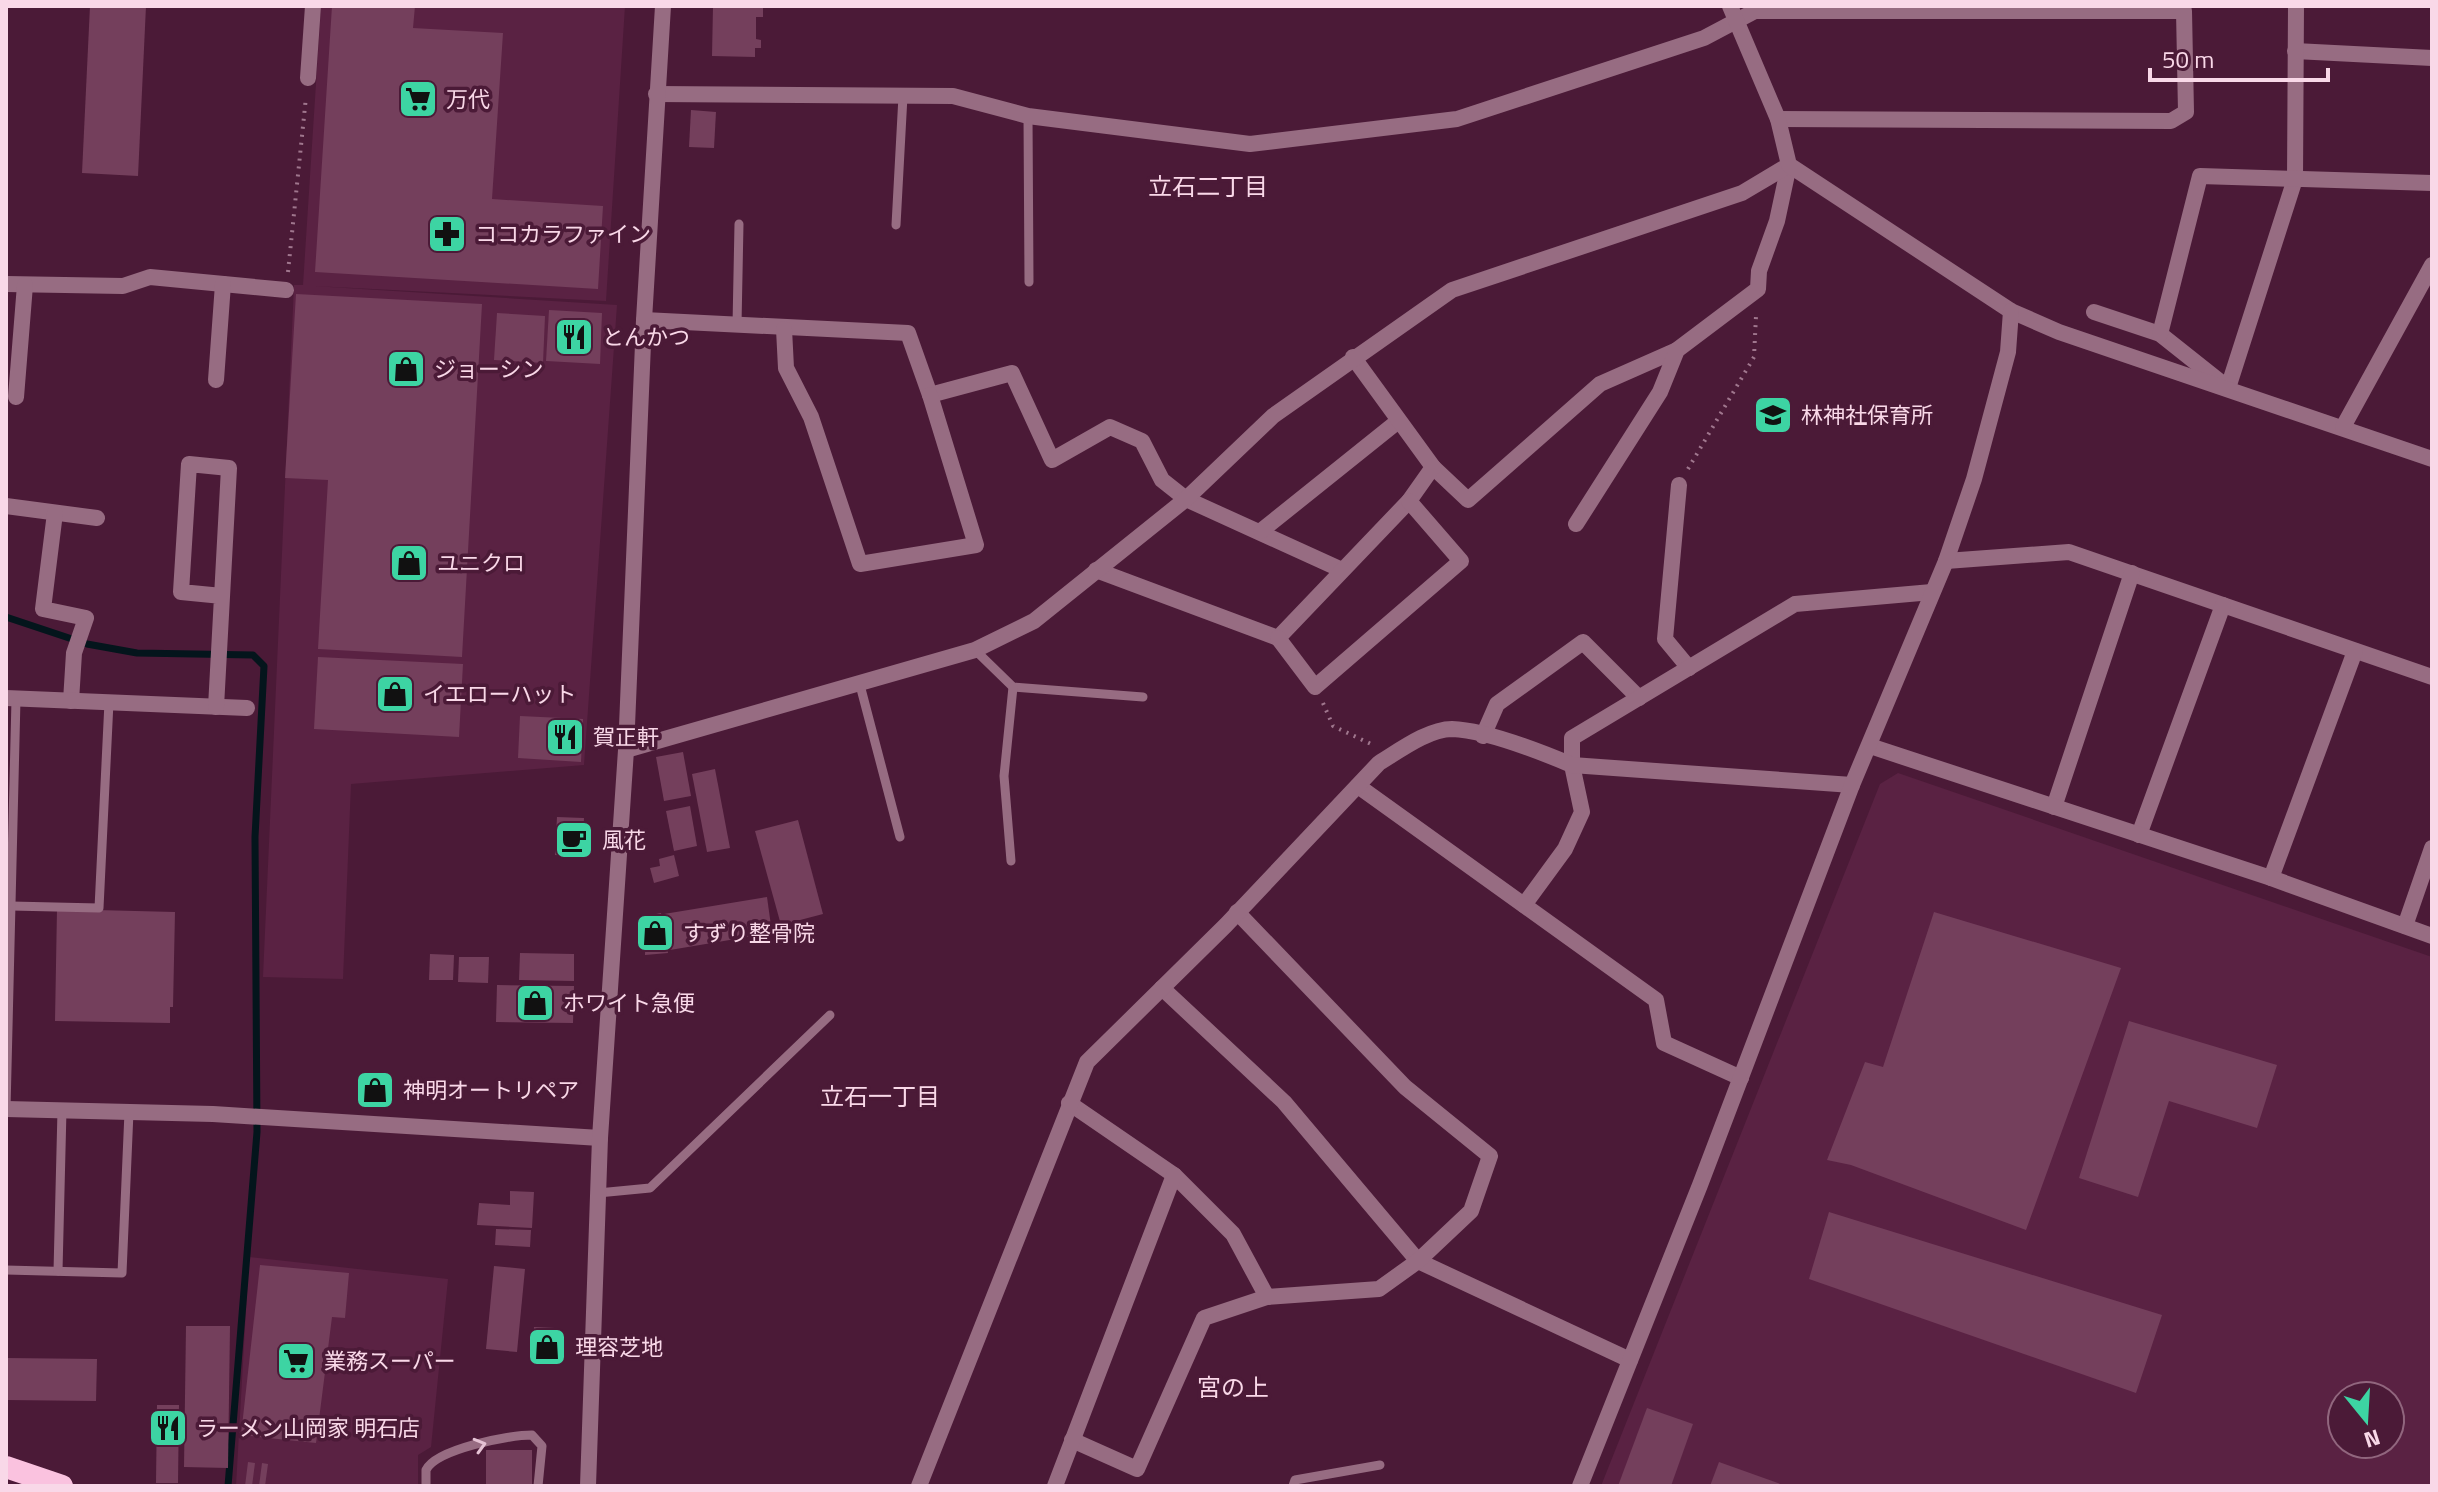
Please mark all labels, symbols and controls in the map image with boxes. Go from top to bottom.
scale bar [2150,32,2328,82]
text: 50 m [2162,41,2214,77]
supermarket icon: 万代 [397,78,439,120]
place label: 万代 [446,82,490,116]
district label: 立石二丁目 [1148,168,1268,204]
pharmacy icon: ココカラファイン [426,213,468,255]
place label: ココカラファイン [475,217,651,251]
restaurant icon: とんかつ [553,316,595,358]
place label: とんかつ [602,320,690,354]
shop icon: ジョーシン [385,348,427,390]
place label: ジョーシン [434,352,544,386]
school or university icon: 林神社保育所 [1752,394,1794,436]
place label: 林神社保育所 [1801,398,1933,432]
shop icon: ユニクロ [388,542,430,584]
place label: ユニクロ [437,546,525,580]
shop icon: イエローハット [374,673,416,715]
place label: イエローハット [423,677,576,711]
restaurant icon: 賀正軒 [544,716,586,758]
place label: 賀正軒 [593,720,659,754]
cafe icon: 風花 [553,819,595,861]
place label: 風花 [602,823,646,857]
shop icon: すずり整骨院 [634,912,676,954]
place label: すずり整骨院 [683,916,815,950]
shop icon: ホワイト急便 [514,982,556,1024]
place label: ホワイト急便 [563,986,695,1020]
shop icon: 神明オートリペア [354,1069,396,1111]
place label: 神明オートリペア [403,1073,579,1107]
district label: 立石一丁目 [820,1078,940,1114]
shop icon: 理容芝地 [526,1326,568,1368]
place label: 理容芝地 [575,1330,663,1364]
supermarket icon: 業務スーパー [275,1340,317,1382]
place label: 業務スーパー [324,1344,456,1378]
district label: 宮の上 [1197,1369,1269,1405]
north arrow [2326,1380,2406,1460]
restaurant icon: ラーメン山岡家 明石店 [147,1407,189,1449]
place label: ラーメン山岡家 明石店 [196,1411,420,1445]
text: N [2360,1420,2385,1458]
one-way arrow [472,1438,486,1454]

